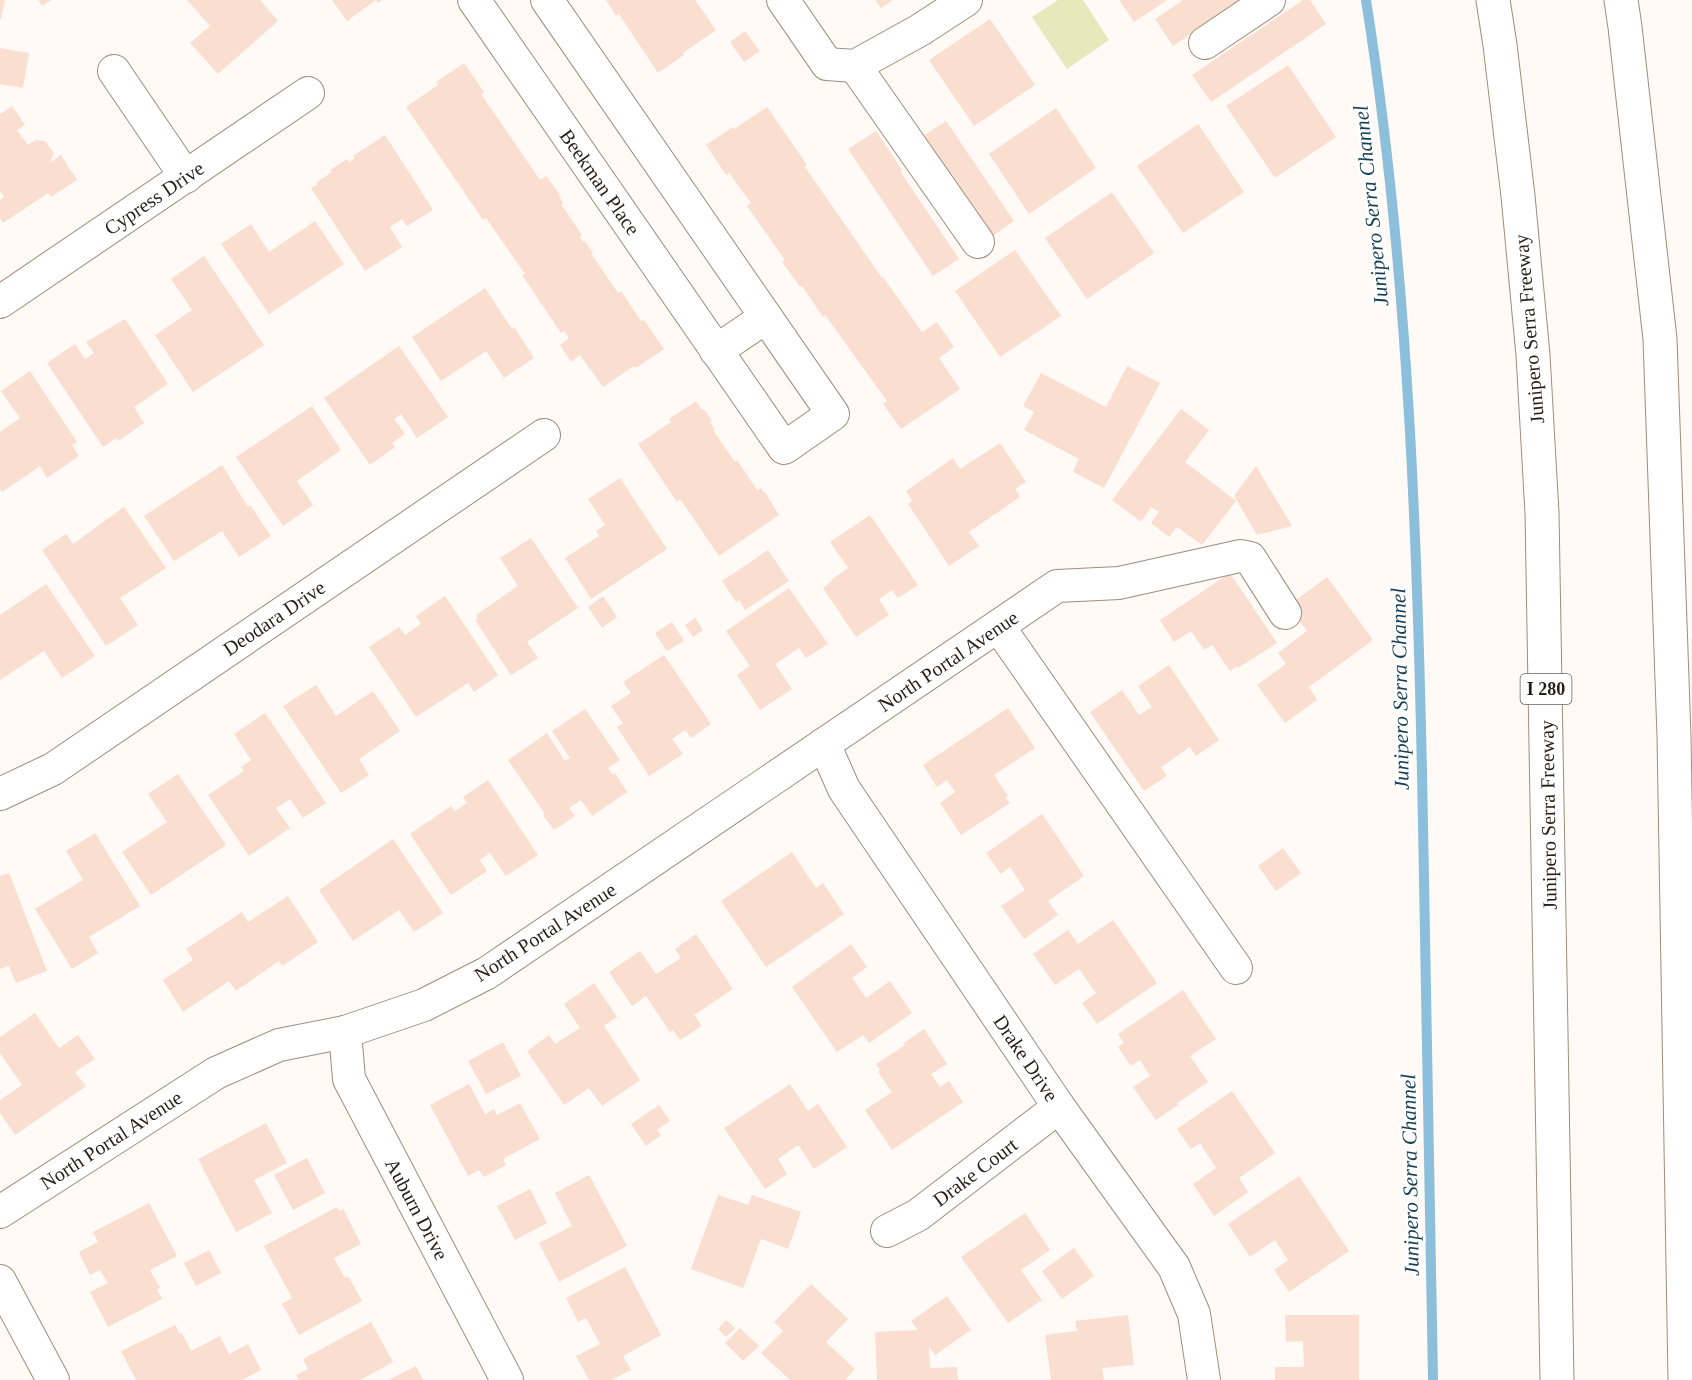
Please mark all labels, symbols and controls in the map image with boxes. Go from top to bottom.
water label: Junipero Serra Channel [1348,104,1394,308]
street label: Beekman Place [555,125,645,239]
street label: Cypress Drive [100,157,208,240]
street label: Junipero Serra Freeway [1510,233,1549,425]
street label: Deodara Drive [219,576,329,660]
water label: Junipero Serra Channel [1386,588,1414,790]
street label: North Portal Avenue [874,606,1022,716]
road number: I 280 [1520,674,1572,704]
street label: Junipero Serra Freeway [1535,720,1562,910]
street label: North Portal Avenue [470,878,620,986]
street label: Drake Drive [989,1011,1063,1105]
water label: Junipero Serra Channel [1396,1074,1424,1276]
street label: North Portal Avenue [36,1086,186,1194]
street label: Drake Court [929,1133,1022,1211]
street label: Auburn Drive [381,1155,453,1264]

